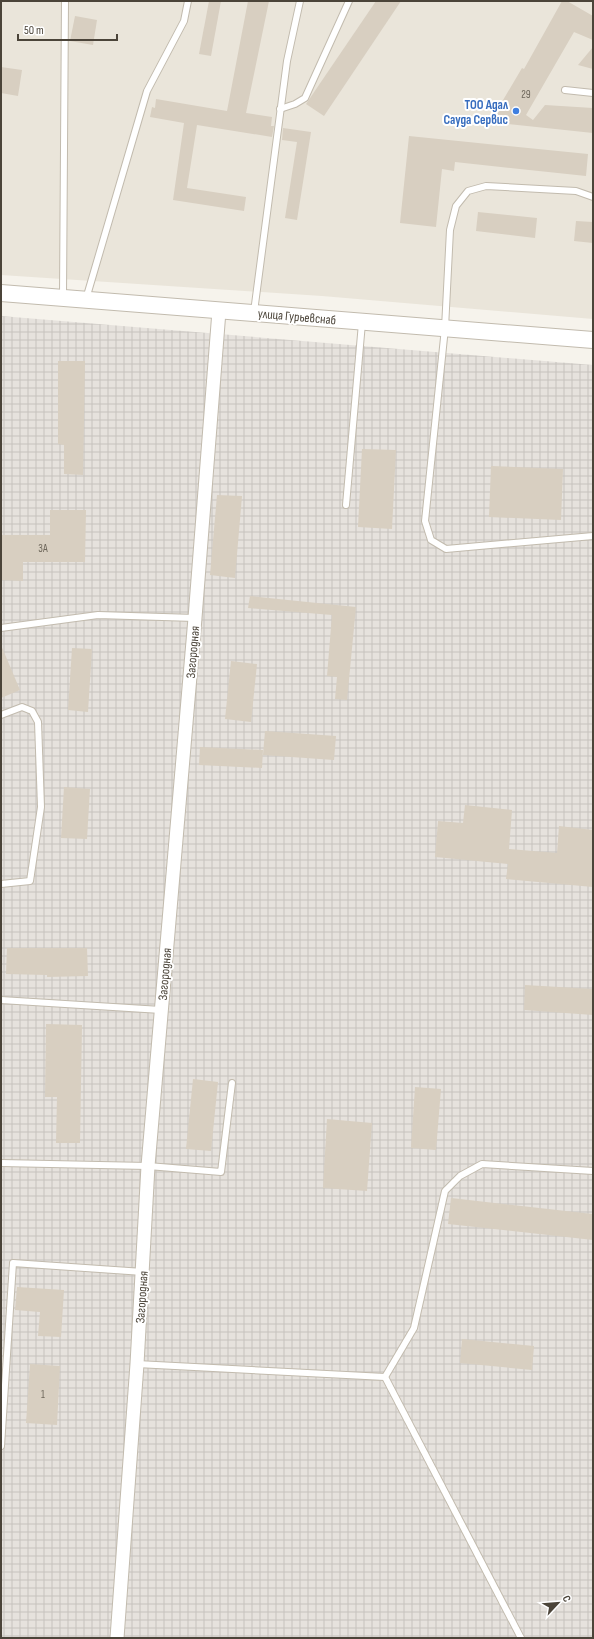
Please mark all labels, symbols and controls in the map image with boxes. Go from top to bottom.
scale bar [18,16,117,42]
text: 50 m [24,23,44,38]
house number: 29 [521,88,531,101]
place label: ТОО Адал Сауда Сервис [443,97,509,128]
marker: ТОО Адал Сауда Сервис [511,106,521,116]
street label: улица Гурьевснаб [257,306,337,328]
house number: 3А [38,542,48,555]
street label: Загородная [183,625,203,679]
street label: Загородная [155,947,175,1001]
street label: Загородная [132,1270,152,1324]
house number: 1 [41,1388,45,1401]
north arrow [538,1583,578,1623]
text: С [559,1593,574,1605]

